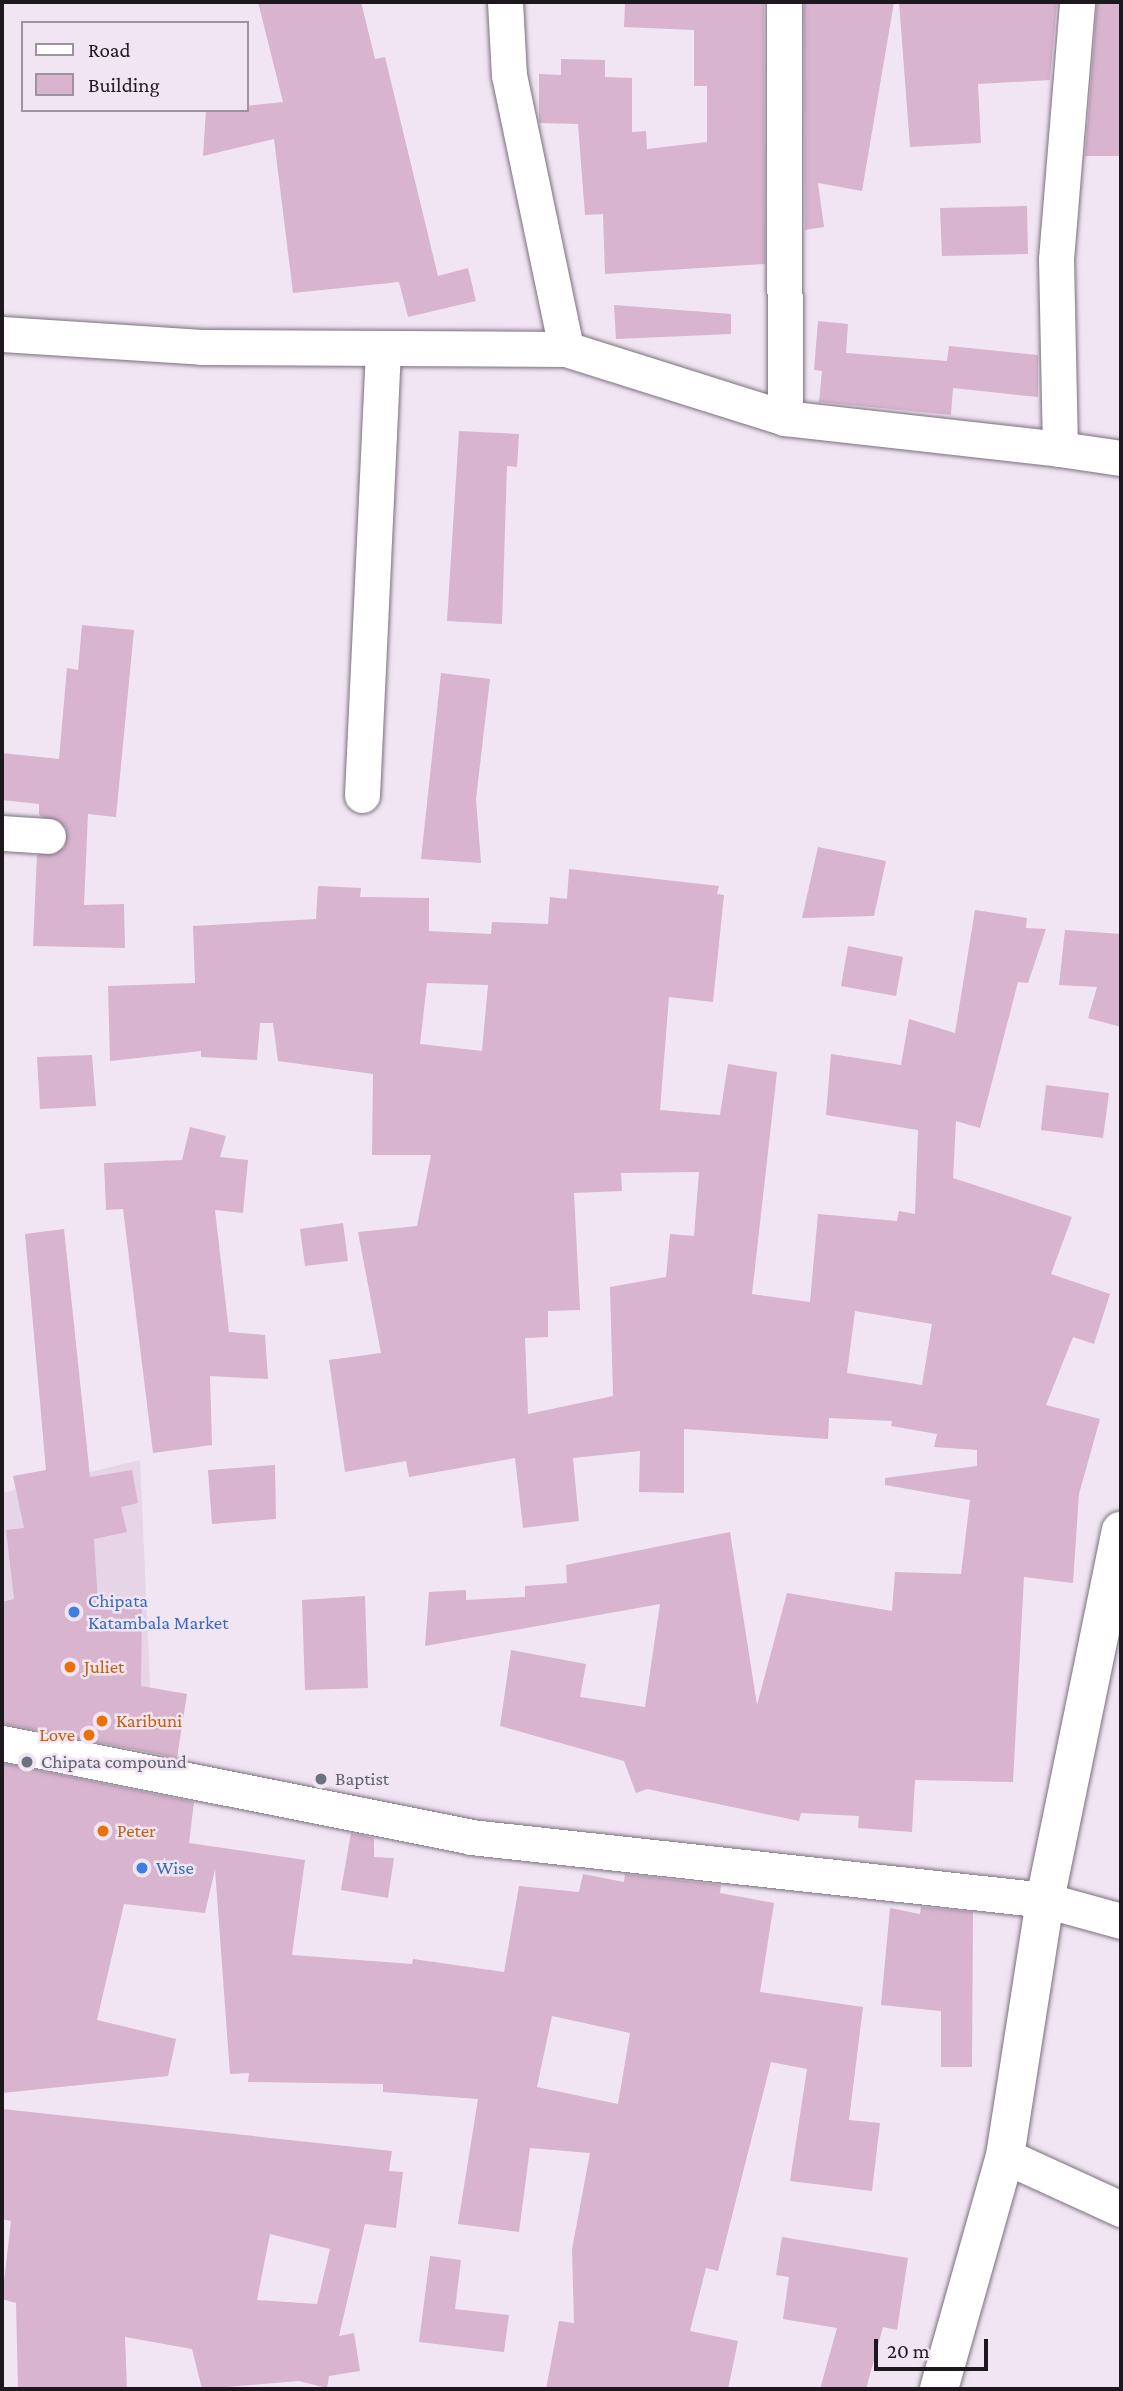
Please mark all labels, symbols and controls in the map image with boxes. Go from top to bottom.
legend [21,21,248,112]
text: Road [88,38,131,62]
text: Building [88,73,160,97]
place label: Chipata Katambala Market [88,1590,228,1634]
marker: Chipata Katambala Market [66,1604,82,1620]
place label: Juliet [84,1656,124,1678]
marker: Juliet [62,1659,78,1675]
place label: Karibuni [116,1710,182,1732]
marker: Karibuni [94,1713,110,1729]
place label: Love [39,1724,75,1746]
marker: Love [81,1727,97,1743]
place label: Chipata compound [41,1751,187,1773]
marker: Chipata compound [19,1754,35,1770]
place label: Baptist [335,1768,389,1790]
marker: Baptist [313,1771,329,1787]
place label: Peter [117,1820,156,1842]
marker: Peter [95,1823,111,1839]
place label: Wise [156,1857,194,1879]
marker: Wise [134,1860,150,1876]
scale bar [878,2324,992,2368]
text: 20 m [887,2339,930,2363]

